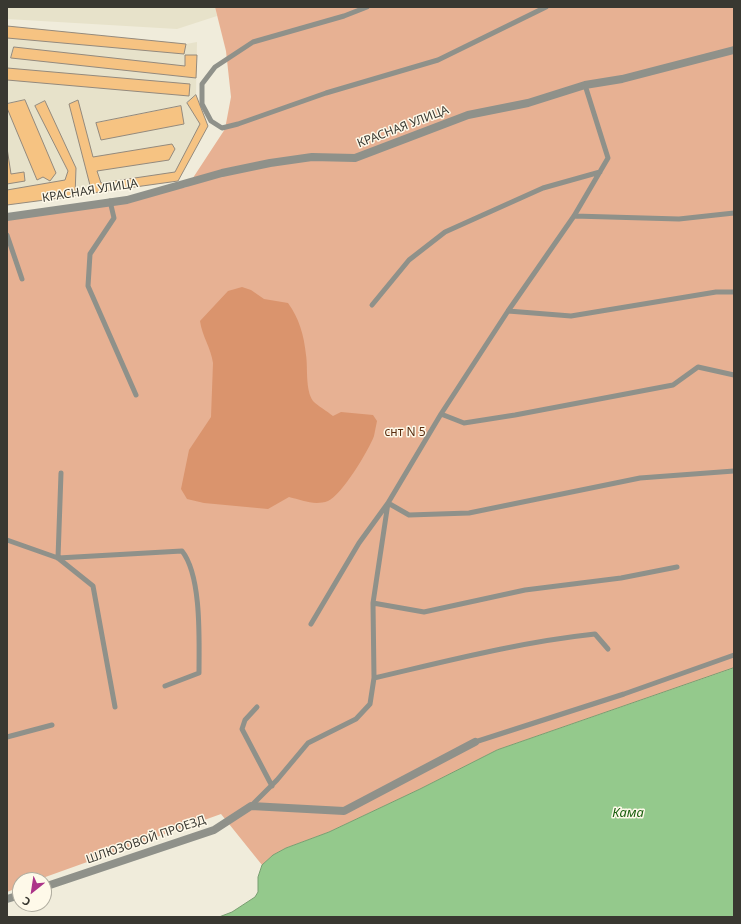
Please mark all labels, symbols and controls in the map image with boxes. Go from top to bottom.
street label: КРАСНАЯ УЛИЦА [355,103,451,151]
street label: КРАСНАЯ УЛИЦА [41,176,139,206]
park label: снт N 5 [384,426,426,440]
water label: Кама [612,805,644,821]
street label: ШЛЮЗОВОЙ ПРОЕЗД [84,813,208,867]
north arrow [12,872,52,912]
text: С [19,894,33,910]

